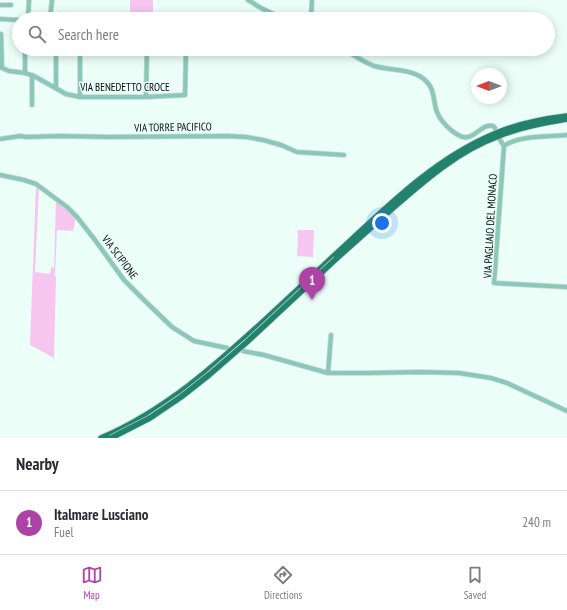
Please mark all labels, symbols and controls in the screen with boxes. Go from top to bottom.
search box [12,12,555,56]
icon: search [26,23,48,45]
text: Search here [58,25,119,44]
north arrow [471,68,507,104]
street label: VIA BENEDETTO CROCE [79,80,170,94]
street label: VIA TORRE PACIFICO [133,119,212,135]
street label: VIA PAGLIAIO DEL MONACO [480,173,500,280]
your location [372,213,392,233]
street label: VIA SCIPIONE [98,231,141,282]
pin: 1 [299,267,325,300]
text: Nearby [16,453,59,475]
text: Italmare Lusciano [54,505,148,524]
text: 1 [26,514,32,531]
text: 240 m [522,514,551,531]
text: Fuel [54,524,73,541]
tab: Map [81,564,103,602]
tab: Directions [264,564,302,602]
tab: Saved [464,564,486,602]

